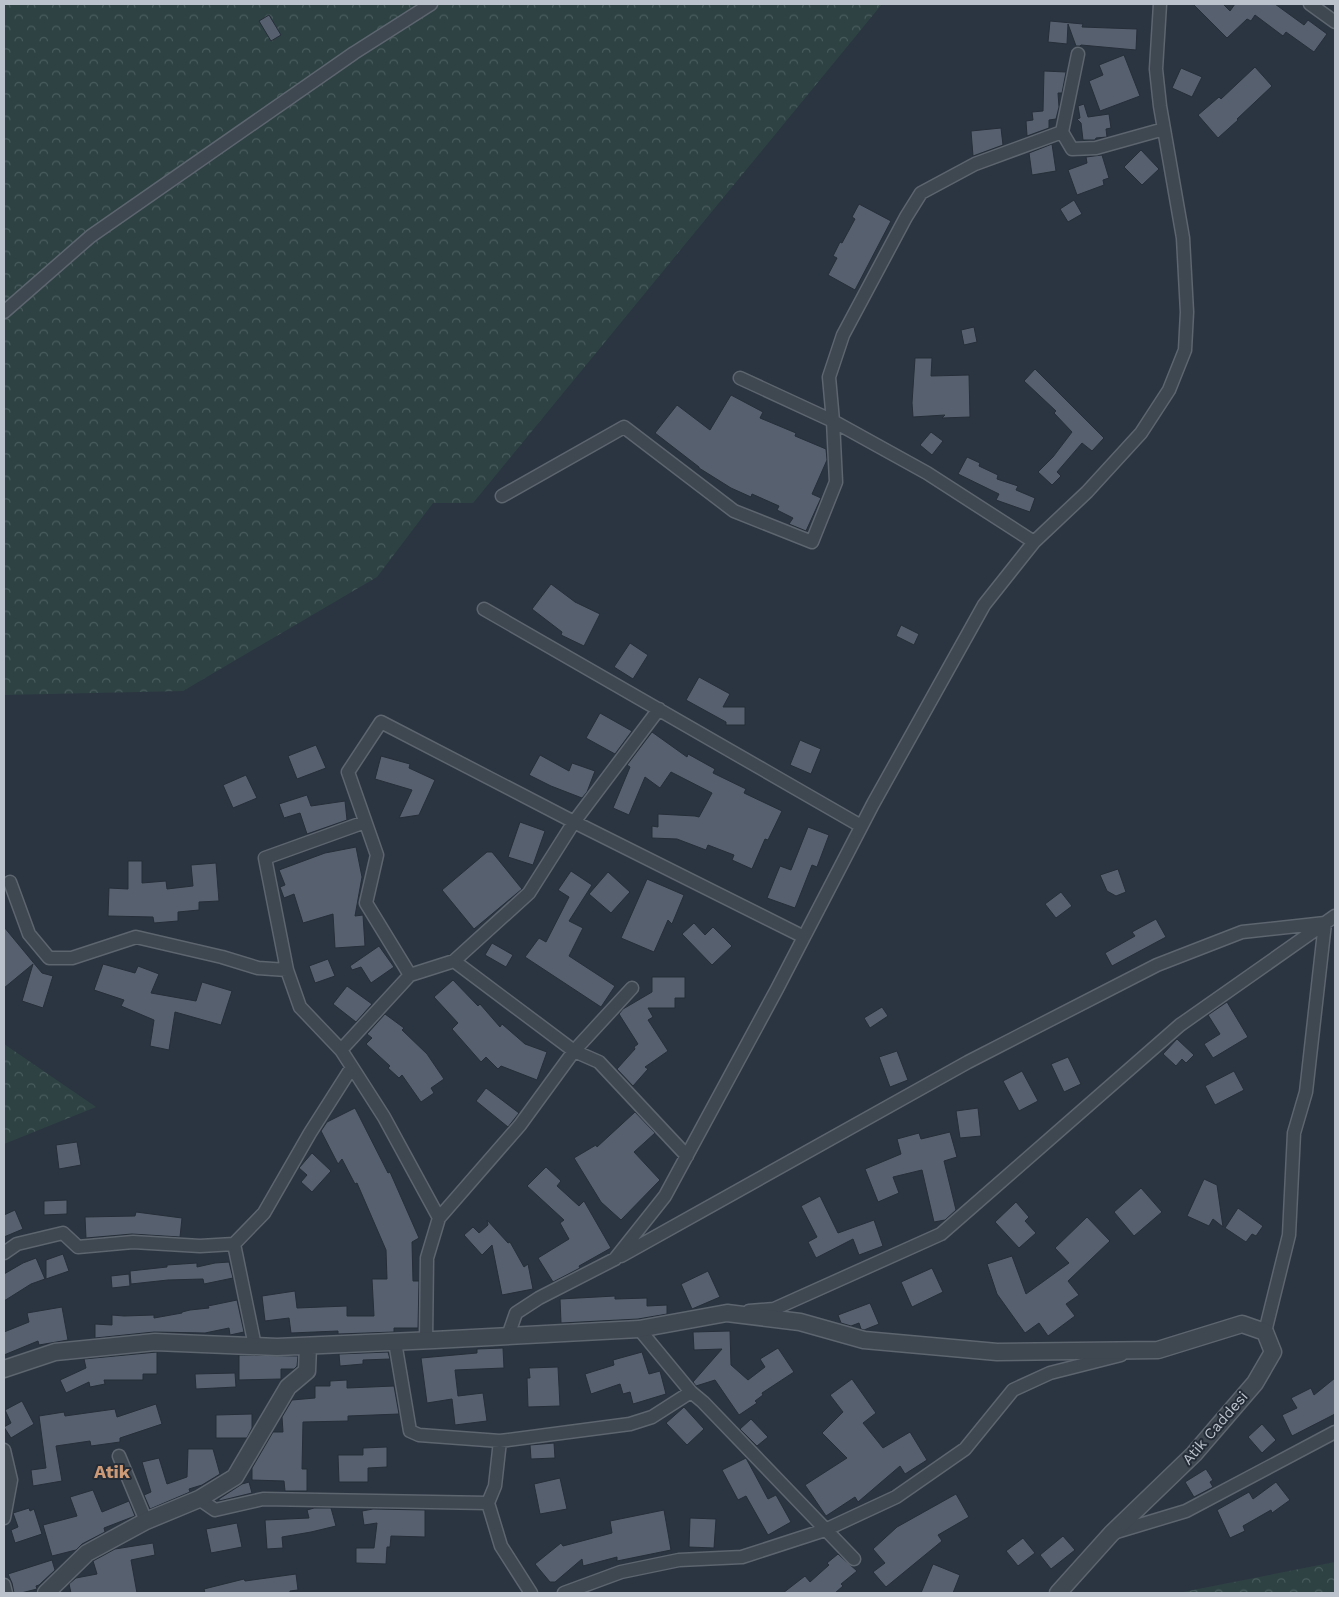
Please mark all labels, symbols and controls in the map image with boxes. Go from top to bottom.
street label: Atik Caddesi [1178,1388,1252,1468]
district label: Atik [94,1461,131,1482]

